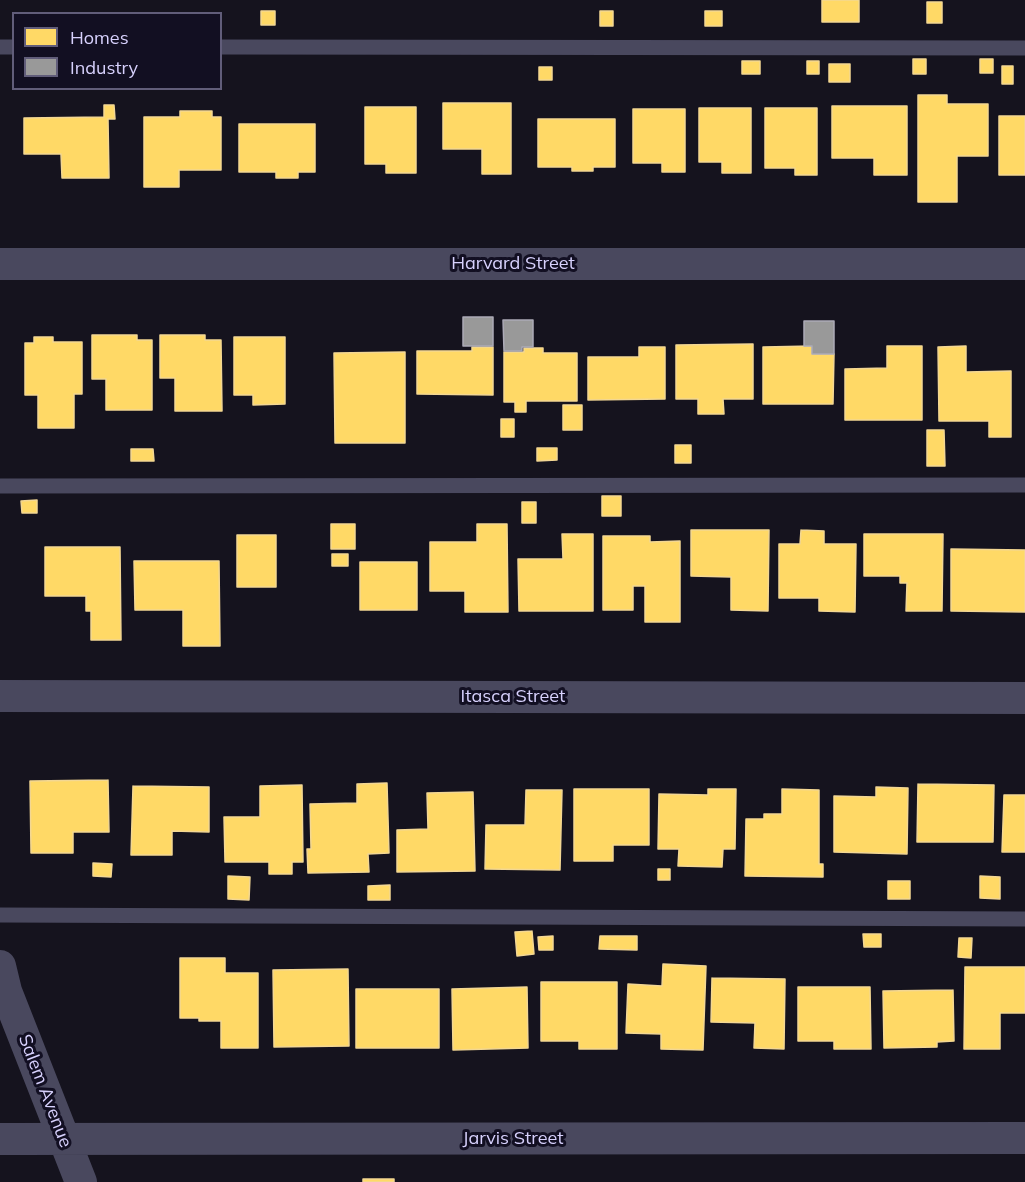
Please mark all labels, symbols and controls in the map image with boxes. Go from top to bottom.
legend [12,12,222,90]
text: Homes [70,26,129,49]
text: Industry [70,56,138,79]
street label: Harvard Street [451,253,575,275]
street label: Itasca Street [461,686,565,708]
street label: Salem Avenue [14,1031,76,1151]
street label: Jarvis Street [462,1128,564,1150]

